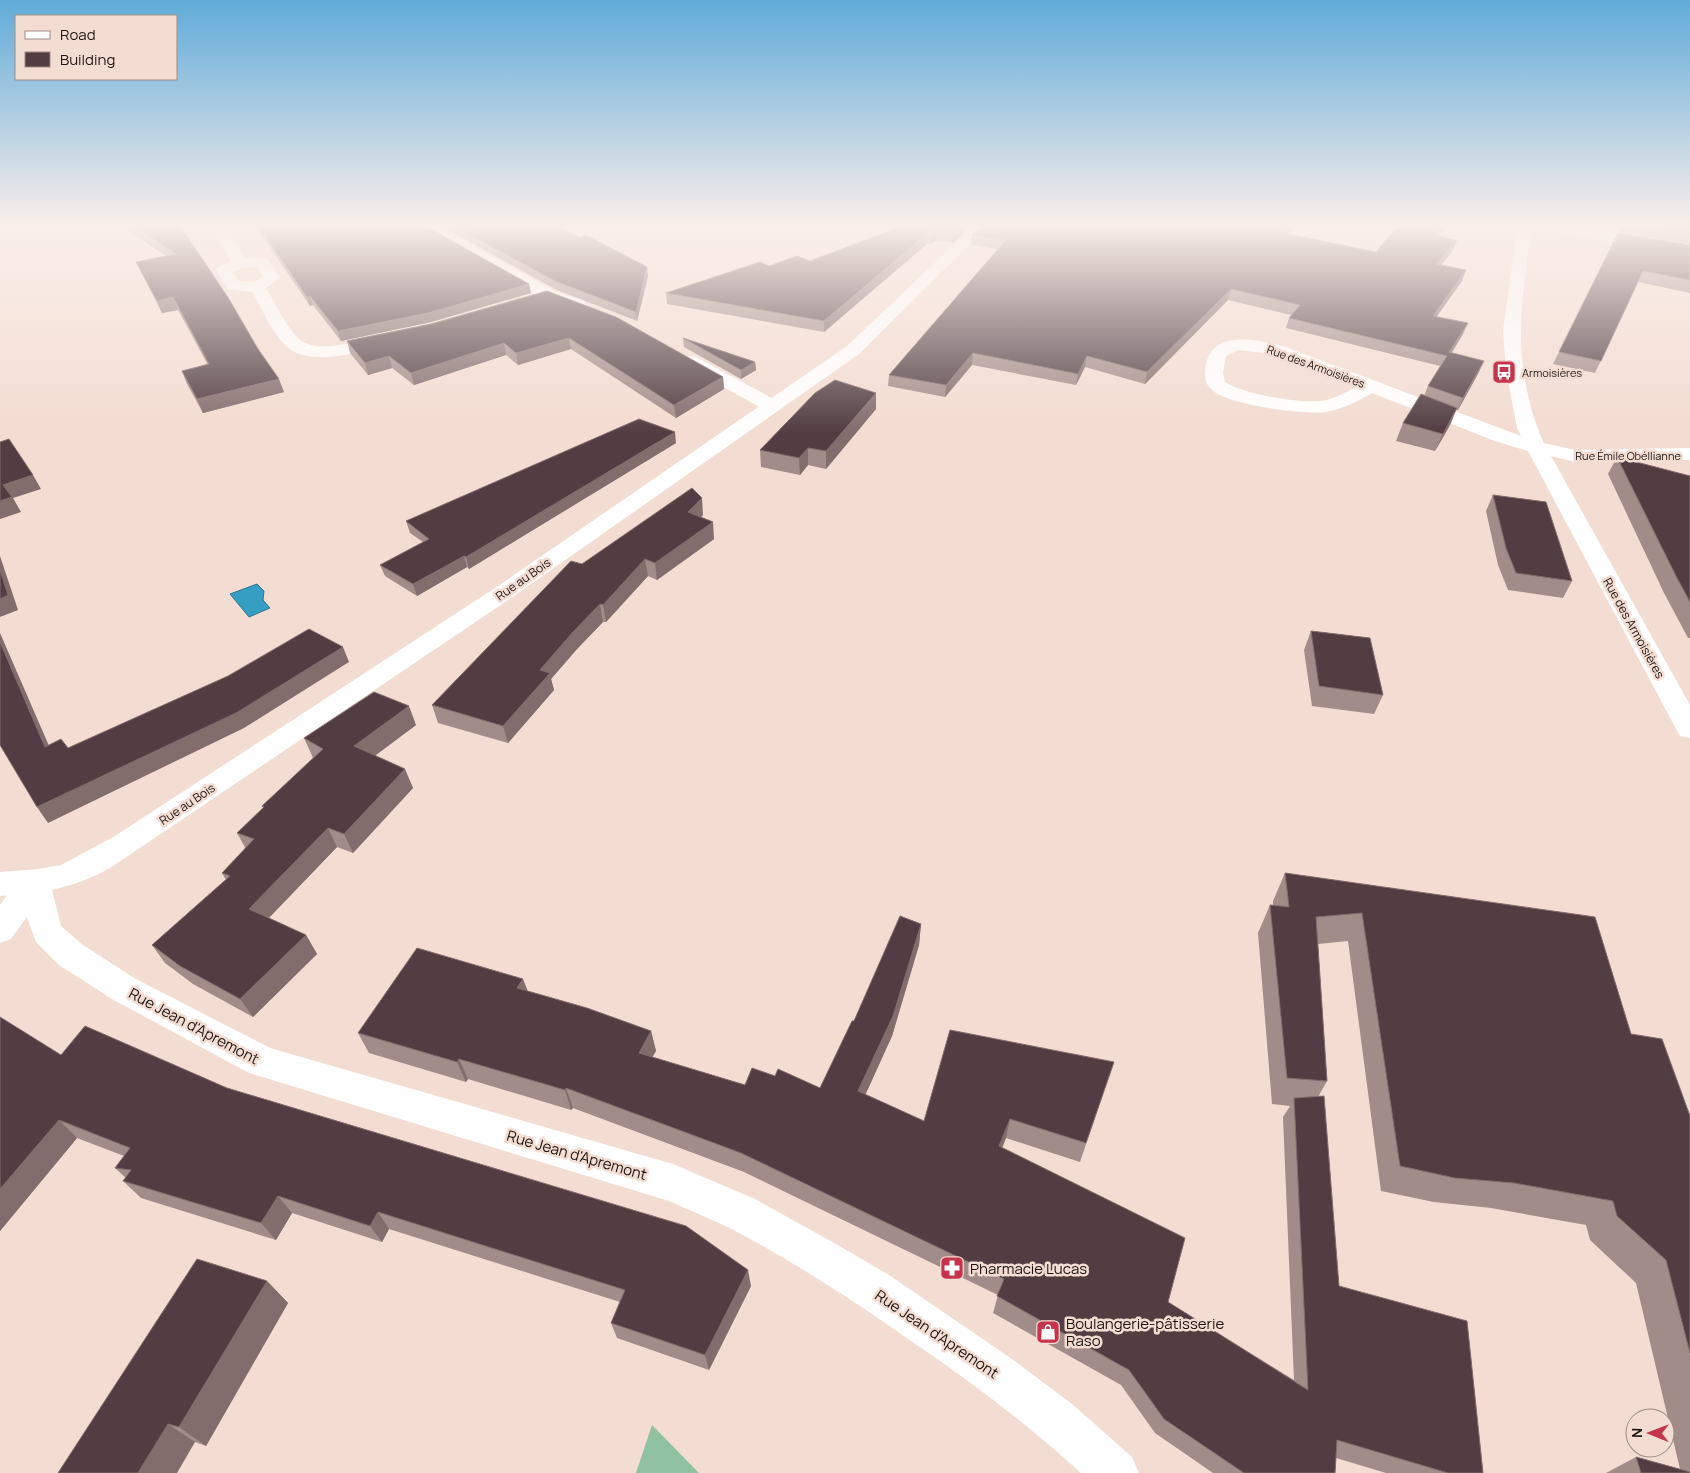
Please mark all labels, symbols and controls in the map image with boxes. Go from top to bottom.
legend [15,15,178,80]
text: Road [60,24,96,45]
text: Building [60,49,115,70]
street label: Rue des Armoisières [1265,341,1367,391]
bus stop icon: Armoisières [1491,359,1517,385]
place label: Armoisières [1522,365,1582,380]
street label: Rue Émile Obéllianne [1575,448,1681,463]
street label: Rue au Bois [492,554,554,604]
street label: Rue des Armoisières [1599,575,1669,681]
street label: Rue au Bois [156,779,218,829]
street label: Rue Jean d'Apremont [125,983,263,1069]
street label: Rue Jean d'Apremont [504,1125,650,1185]
pharmacy icon: Pharmacie Lucas [939,1255,965,1281]
place label: Pharmacie Lucas [970,1258,1087,1279]
street label: Rue Jean d'Apremont [871,1285,1003,1383]
place label: Boulangerie-pâtisserie Raso [1066,1313,1224,1351]
shop icon: Boulangerie-pâtisserie Raso [1035,1319,1061,1345]
north arrow [1625,1408,1675,1458]
text: N [1627,1428,1646,1438]

